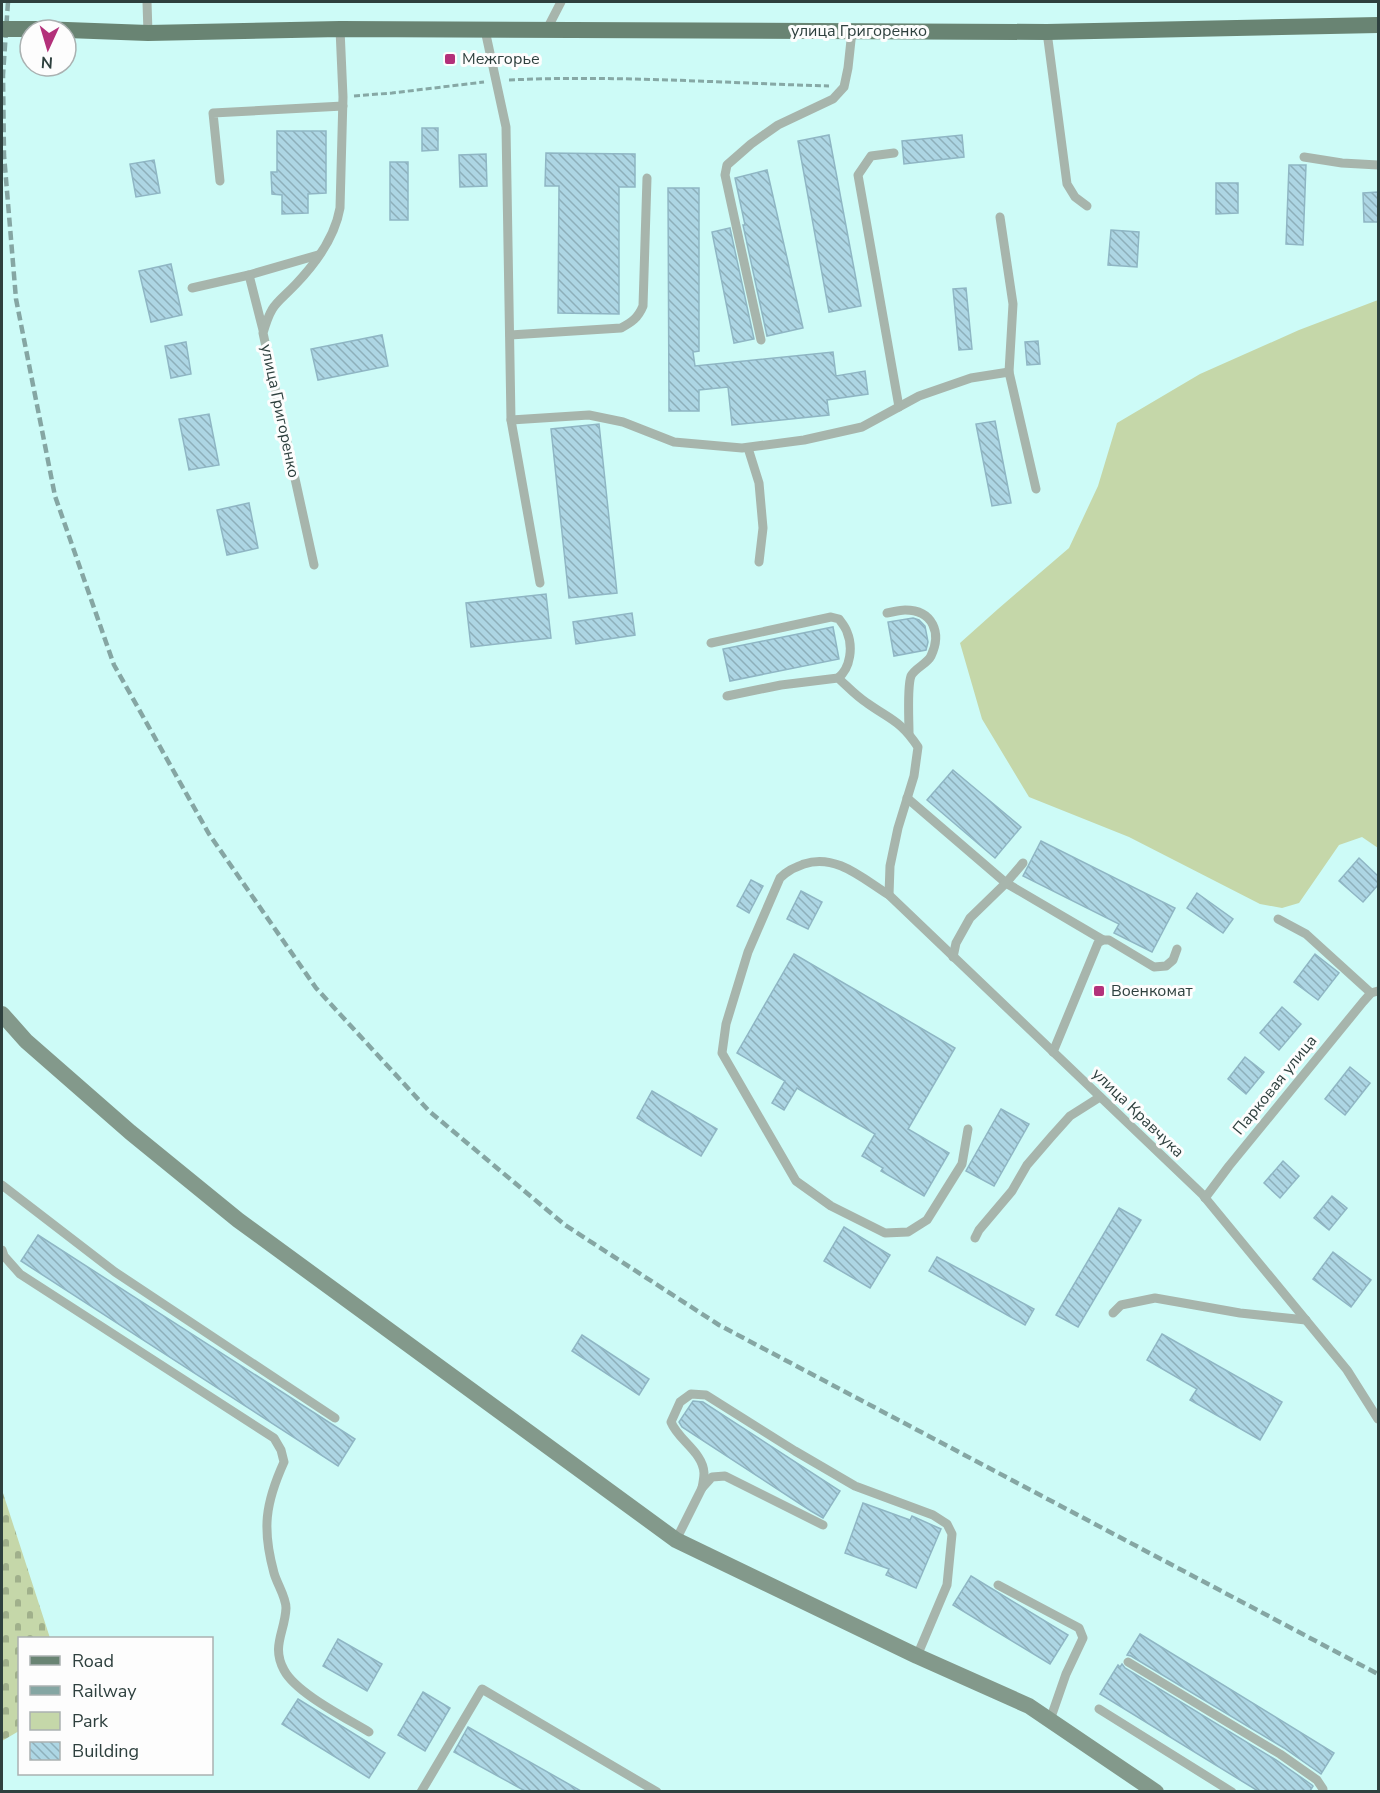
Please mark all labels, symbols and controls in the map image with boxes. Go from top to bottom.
north arrow [18,18,78,78]
street label: улица Григоренко [791,20,927,42]
place label: Межгорье [462,48,540,70]
text: N [40,51,54,73]
marker: Межгорье [443,52,457,66]
street label: улица Григоренко [255,342,305,480]
place label: Военкомат [1111,980,1194,1002]
marker: Военкомат [1092,984,1106,998]
street label: Парковая улица [1228,1031,1322,1139]
street label: улица Кравчука [1087,1063,1189,1163]
legend [18,1637,213,1775]
text: Road [72,1649,114,1673]
text: Railway [72,1679,137,1703]
text: Park [72,1709,109,1733]
text: Building [72,1739,139,1763]

